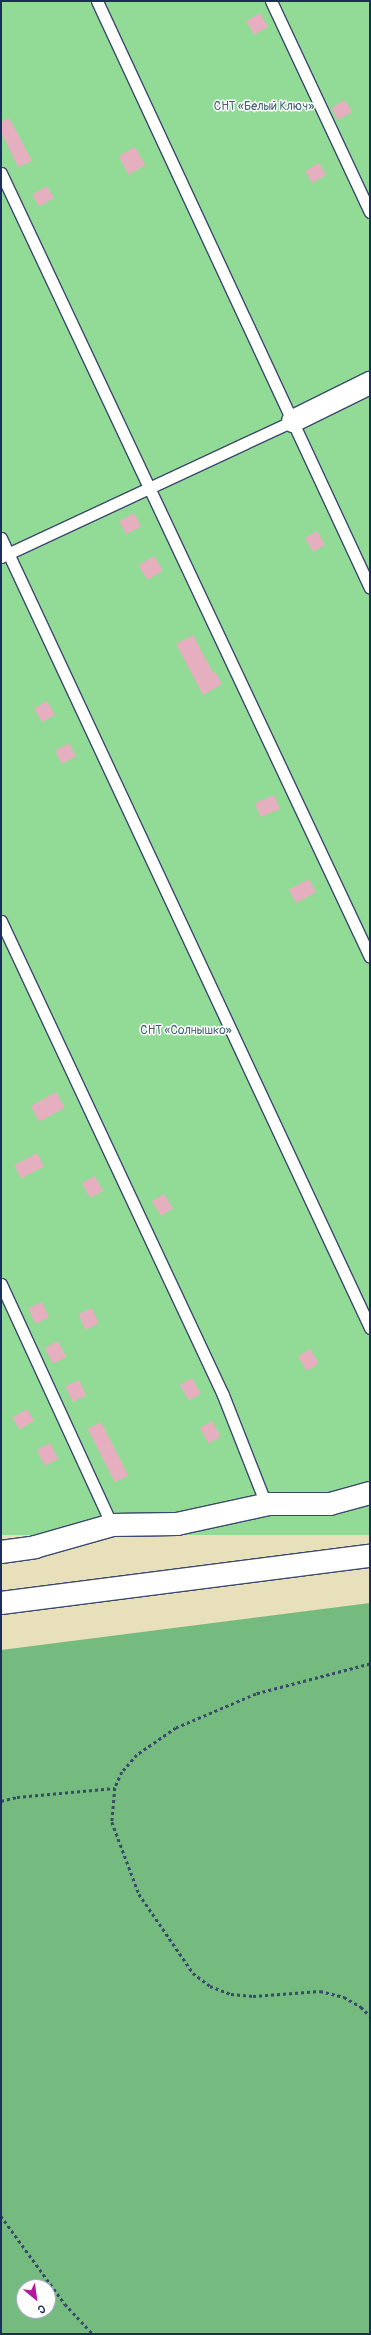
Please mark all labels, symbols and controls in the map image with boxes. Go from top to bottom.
park label: СНТ «Белый Ключ» [214,100,314,114]
park label: СНТ «Солнышко» [140,1024,232,1038]
north arrow [16,2279,56,2319]
text: С [35,2302,48,2316]

